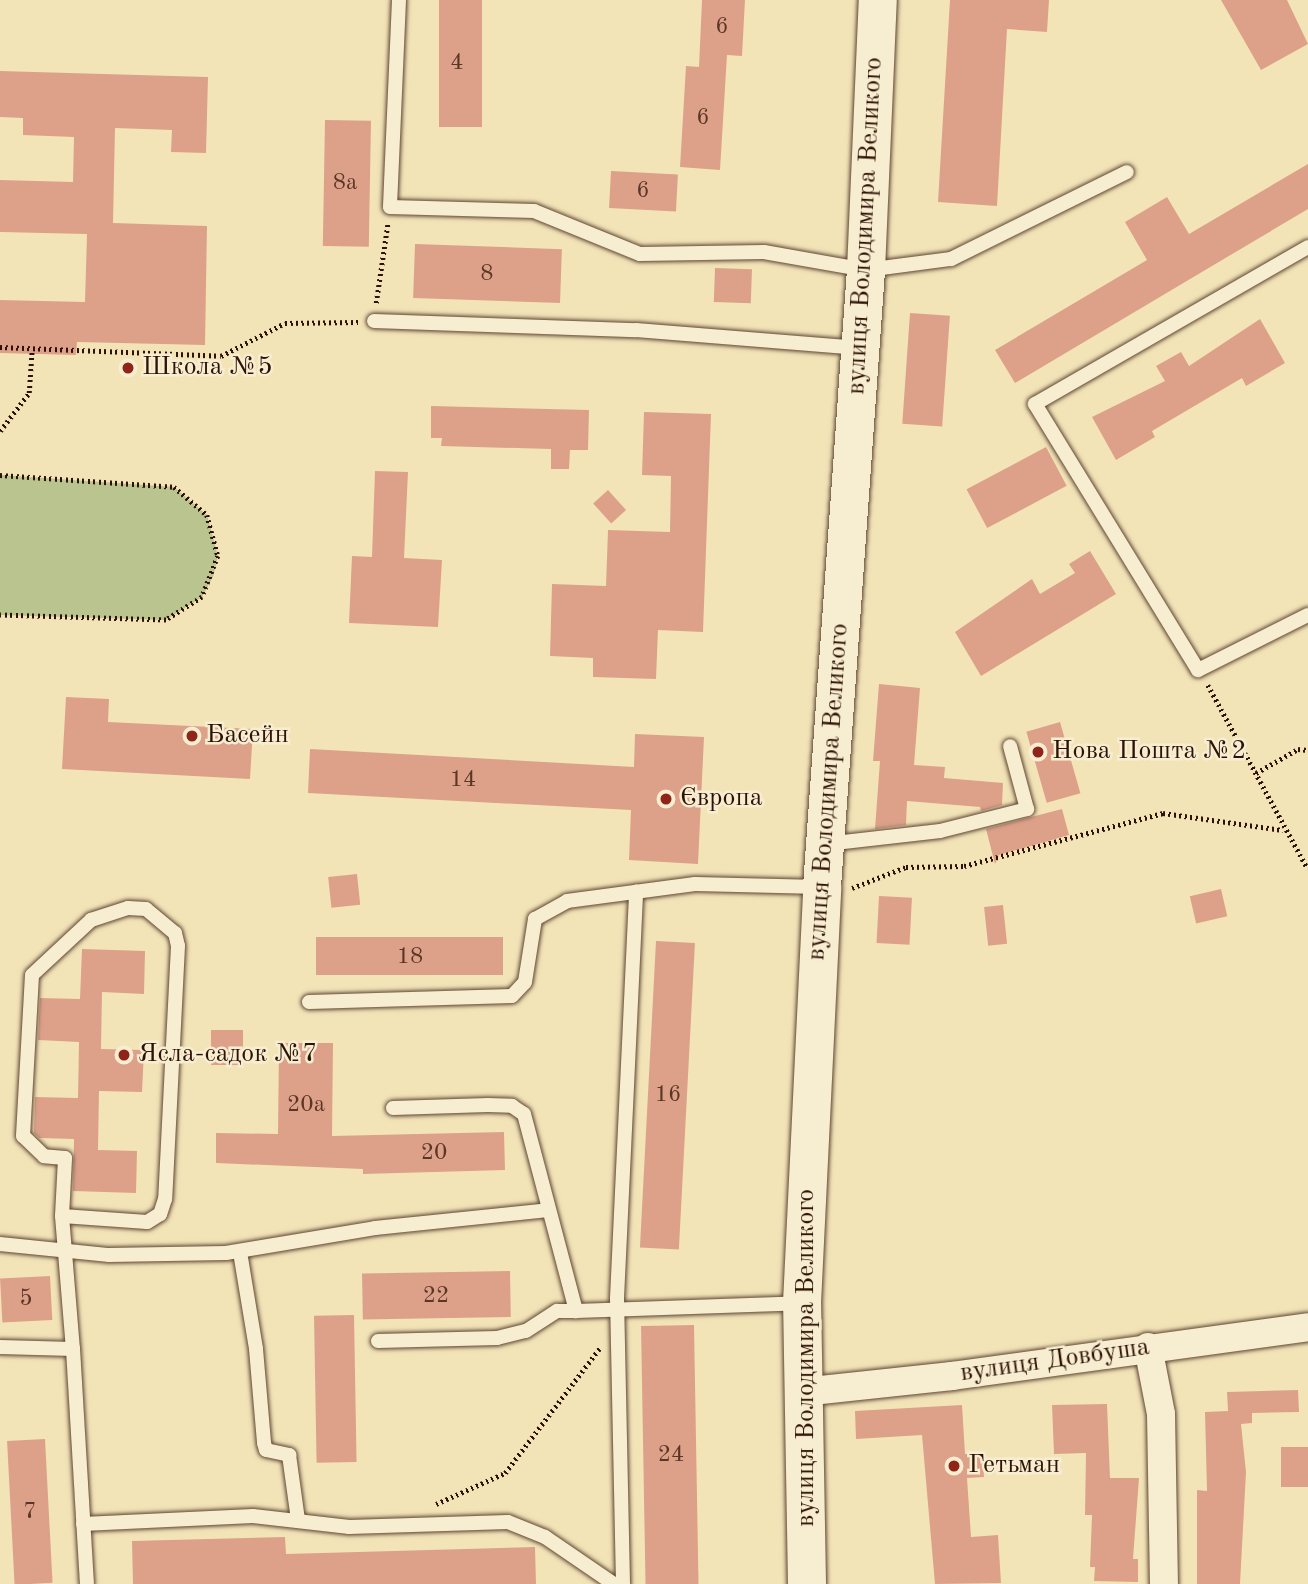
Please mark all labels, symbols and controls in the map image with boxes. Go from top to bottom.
house number: 6 [715,13,729,41]
house number: 4 [450,49,464,77]
street label: вулиця Володимира Великого [842,56,890,396]
house number: 6 [696,104,710,132]
house number: 8а [333,169,357,197]
house number: 6 [636,177,650,205]
house number: 8 [480,260,494,288]
place label: Школа №5 [142,352,273,384]
marker: Школа №5 [120,360,136,376]
street label: вулиця Володимира Великого [802,622,856,962]
place label: Басейн [206,720,289,752]
marker: Басейн [184,728,200,744]
place label: Нова Пошта №2 [1052,736,1246,768]
marker: Нова Пошта №2 [1030,744,1046,760]
house number: 14 [450,766,476,794]
place label: Європа [680,783,763,815]
marker: Європа [658,791,674,807]
house number: 18 [397,943,423,971]
place label: Ясла-садок №7 [138,1039,317,1071]
marker: Ясла-садок №7 [116,1047,132,1063]
house number: 16 [655,1081,681,1109]
house number: 20а [287,1091,325,1119]
house number: 20 [421,1139,447,1167]
street label: вулиця Володимира Великого [791,1189,823,1527]
house number: 22 [423,1282,449,1310]
house number: 5 [19,1285,33,1313]
street label: вулиця Довбуша [958,1332,1152,1390]
house number: 24 [658,1441,684,1469]
place label: Гетьман [968,1450,1060,1482]
marker: Гетьман [946,1458,962,1474]
house number: 7 [23,1498,37,1526]

